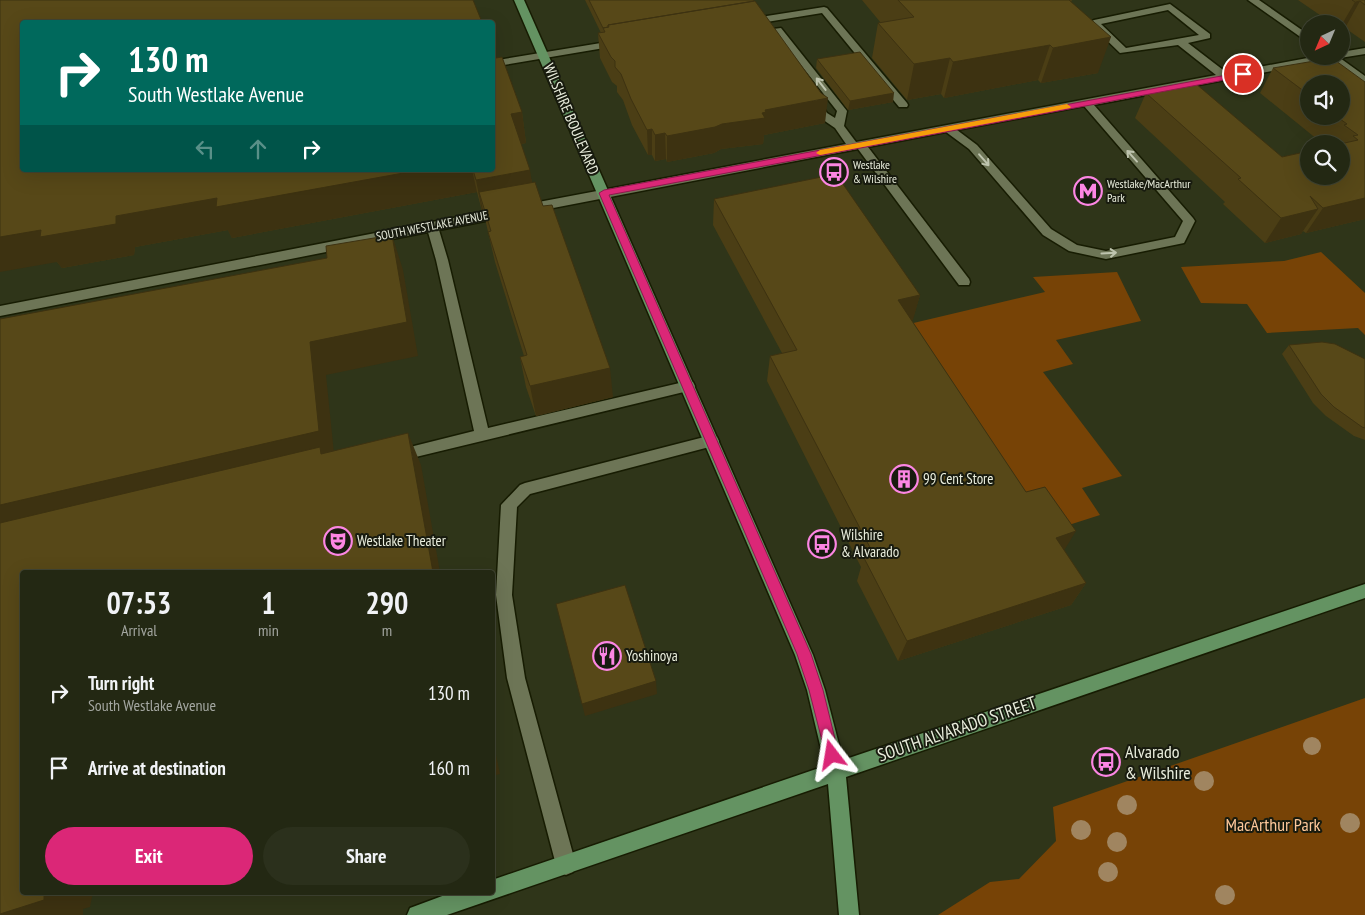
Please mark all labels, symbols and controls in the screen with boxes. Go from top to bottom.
north arrow [1300,15,1350,65]
map controls [1300,15,1350,185]
text: 130 m [128,36,209,82]
icon: right [45,40,110,105]
pin [1222,53,1264,95]
street label: WILSHIRE BOULEVARD [539,60,603,177]
icon: arrive [1229,60,1257,88]
button: sound [1300,75,1350,125]
one-way arrow [816,78,827,91]
text: South Westlake Avenue [128,80,304,108]
icon: left [191,135,219,163]
icon: ahead [244,135,272,163]
icon: right [297,135,325,163]
button: search [1300,135,1350,185]
one-way arrow [1126,150,1138,163]
one-way arrow [979,154,990,167]
bus stop icon: Westlake & Wilshire [819,157,849,187]
place label: Westlake & Wilshire [853,157,897,186]
metro station icon: Westlake/MacArthur Park [1073,176,1103,206]
place label: Westlake/MacArthur Park [1107,176,1191,205]
street label: SOUTH WESTLAKE AVENUE [375,207,489,244]
one-way arrow [1100,249,1116,258]
building icon: 99 Cent Store [889,464,919,494]
place label: 99 Cent Store [923,469,993,488]
place label: Wilshire & Alvarado [841,525,899,561]
theatre icon: Westlake Theater [323,526,353,556]
bus stop icon: Wilshire & Alvarado [807,529,837,559]
place label: Westlake Theater [357,531,447,550]
text: 07:53 [107,583,171,622]
text: 1 [261,583,276,622]
text: 290 [365,583,408,622]
text: Arrival [121,620,157,640]
text: min [258,620,279,640]
text: m [382,620,392,640]
restaurant icon: Yoshinoya [592,641,622,671]
place label: Yoshinoya [626,646,678,665]
text: Turn right [88,671,154,695]
icon: right [45,679,73,707]
text: 130 m [428,681,470,705]
street label: SOUTH ALVARADO STREET [874,691,1039,766]
text: South Westlake Avenue [88,695,216,715]
position arrow [805,728,857,780]
place label: Alvarado & Wilshire [1125,740,1191,784]
bus stop icon: Alvarado & Wilshire [1091,747,1121,777]
icon: arrive [45,754,73,782]
text: Arrive at destination [88,756,226,780]
text: 160 m [428,756,470,780]
park label: MacArthur Park [1225,813,1321,836]
button: Exit [45,827,253,885]
button: Share [263,827,470,885]

